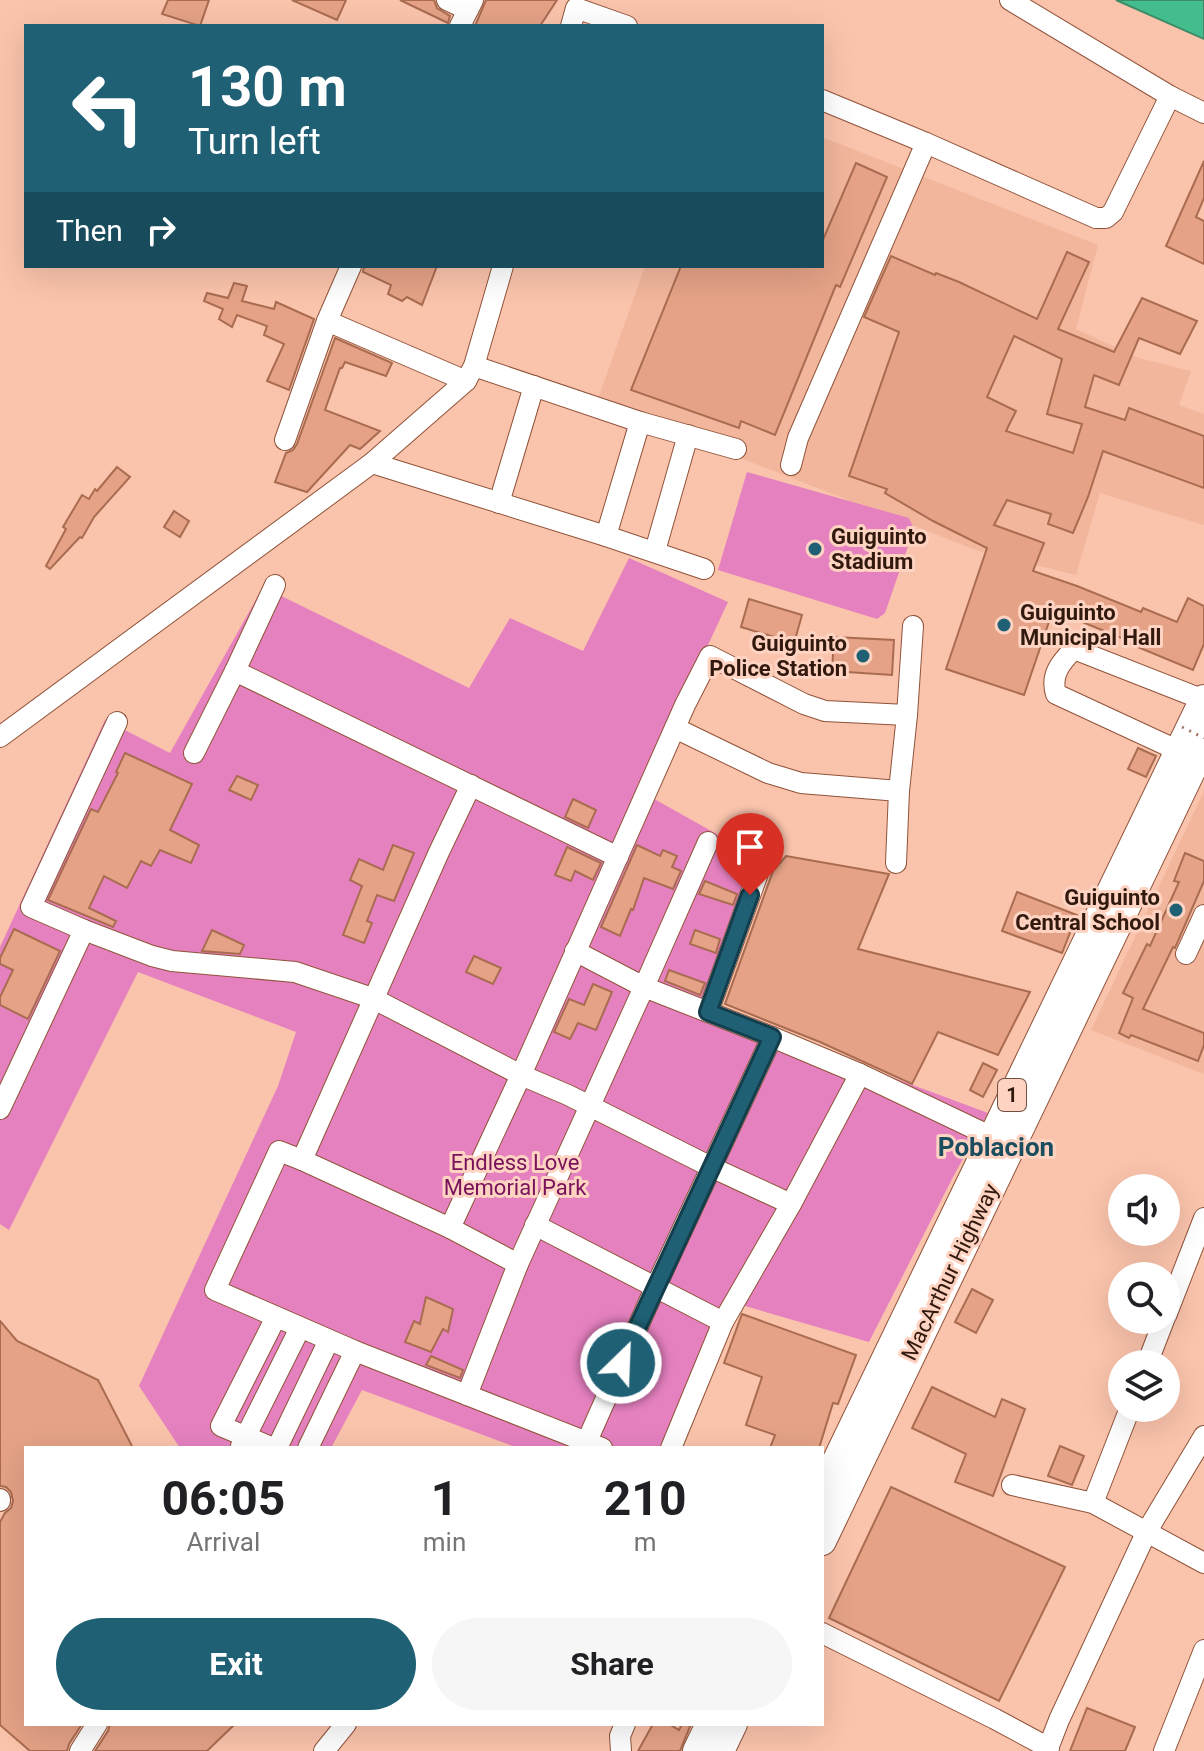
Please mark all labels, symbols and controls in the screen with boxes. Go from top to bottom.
text: 130 m [188,54,347,120]
icon: left [56,56,160,160]
text: Turn left [188,121,321,163]
icon: right [139,208,183,252]
text: Then [56,213,123,248]
place label: Guiguinto Stadium [831,524,927,574]
marker: Guiguinto Stadium [806,540,824,558]
place label: Guiguinto Municipal Hall [1020,600,1161,650]
marker: Guiguinto Municipal Hall [995,616,1013,634]
place label: Guiguinto Police Station [709,631,847,681]
marker: Guiguinto Police Station [854,647,872,665]
pin [716,813,784,895]
icon: arrive [728,825,772,869]
place label: Guiguinto Central School [1015,885,1160,935]
marker: Guiguinto Central School [1167,901,1185,919]
road number: 1 [998,1079,1026,1111]
district label: Poblacion [938,1132,1054,1162]
park label: Endless Love Memorial Park [444,1150,587,1200]
map controls [1108,1174,1180,1422]
button: sound [1108,1174,1180,1246]
street label: MacArthur Highway [896,1179,1004,1365]
button: search [1108,1262,1180,1334]
position arrow [579,1321,663,1405]
button: layers [1108,1350,1180,1422]
text: 06:05 [162,1470,285,1527]
text: 1 [431,1470,458,1527]
text: 210 [604,1470,686,1527]
text: Arrival [187,1527,260,1557]
text: min [423,1527,466,1557]
text: m [634,1527,657,1557]
button: Exit [56,1618,416,1710]
button: Share [432,1618,792,1710]

